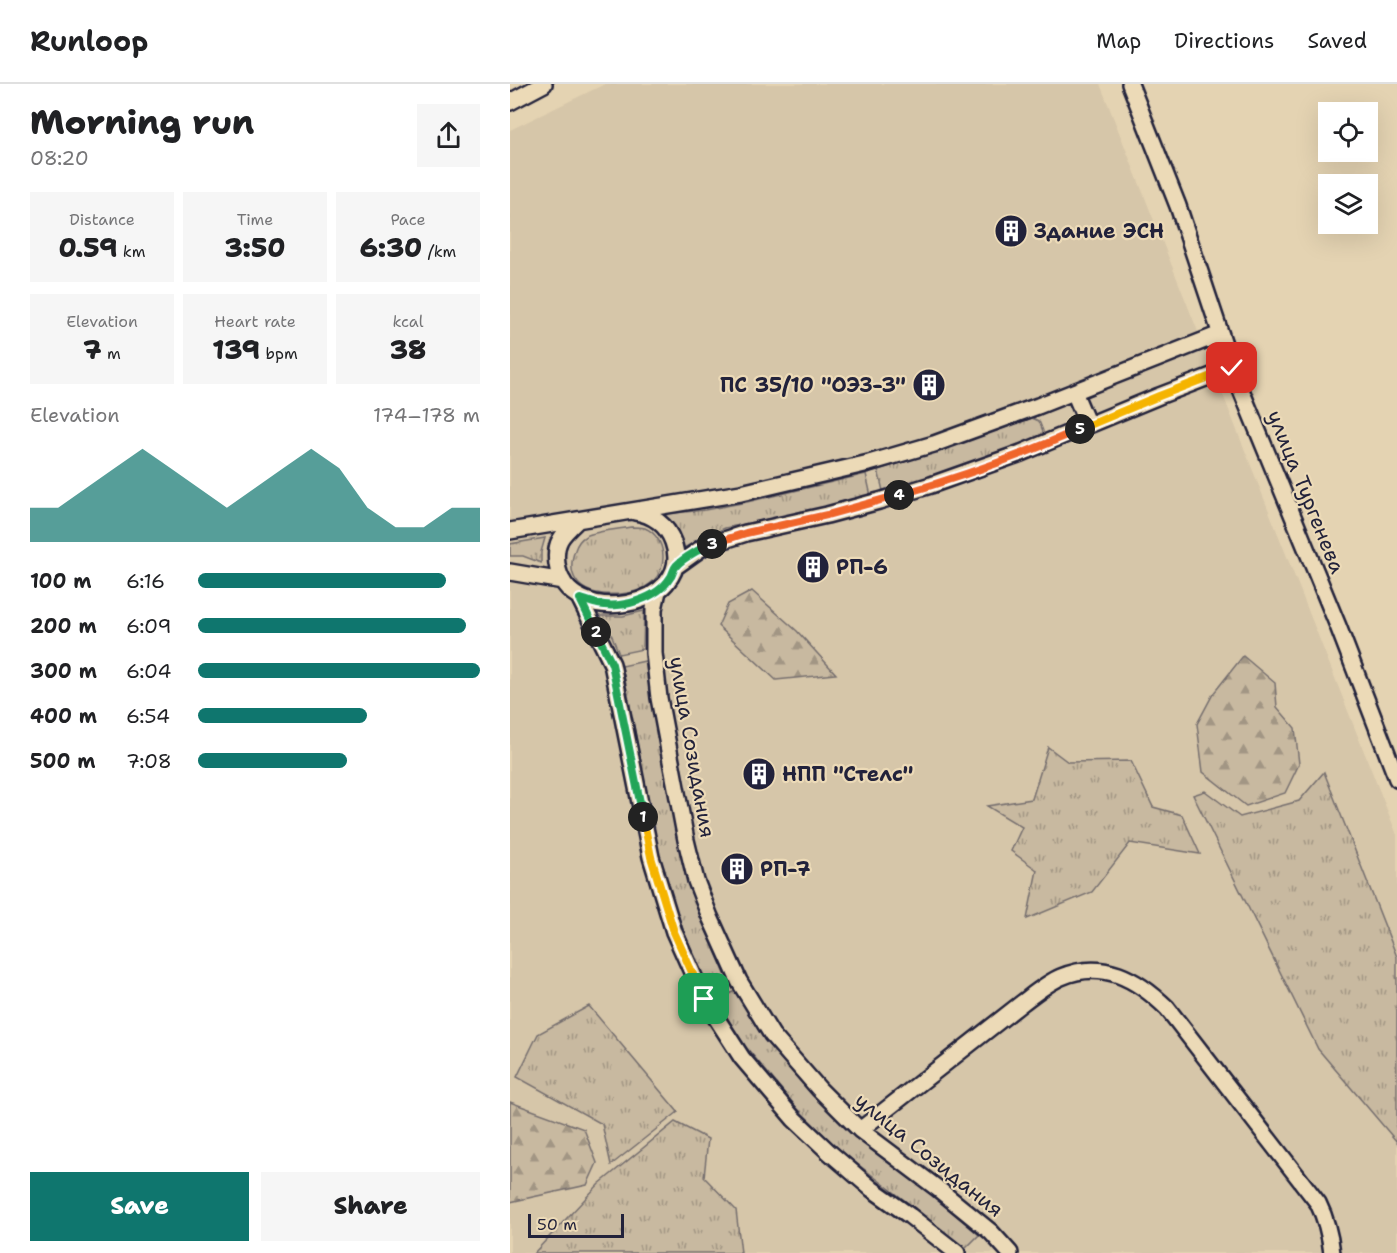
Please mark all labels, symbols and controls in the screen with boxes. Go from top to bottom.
text: Runloop [30,22,148,60]
text: Map [1096,27,1141,55]
text: Directions [1174,27,1274,55]
text: Saved [1307,27,1367,55]
text: Morning run [30,100,254,145]
map controls [1318,102,1378,234]
button: locate [1318,102,1378,162]
button: share [417,104,480,167]
text: 08:20 [30,145,89,171]
button: layers [1318,174,1378,234]
text: Distance [69,209,135,230]
text: Time [237,209,273,230]
text: Pace [390,209,426,230]
building icon: Здание ЭСН [993,213,1029,249]
place label: Здание ЭСН [1034,217,1164,245]
text: 0.59 [59,230,117,265]
text: 3:50 [224,230,286,265]
text: 6:30 [360,230,422,265]
text: km [117,241,145,262]
text: /km [422,241,456,262]
text: Elevation [66,311,138,332]
text: Heart rate [214,311,296,332]
text: kcal [392,311,424,332]
text: 7 [83,332,101,367]
text: 139 [212,332,260,367]
text: 38 [390,332,426,367]
pin [1206,342,1257,393]
text: m [101,343,121,364]
text: bpm [260,343,298,364]
icon: check [1215,351,1248,384]
building icon: ПС 35/10 "ОЭЗ-3" [911,367,947,403]
place label: ПС 35/10 "ОЭЗ-3" [720,371,906,399]
text: Elevation [30,402,120,428]
text: 174–178 m [373,402,480,428]
street label: улица Тургенева [1260,406,1352,578]
pin: 5 [1065,414,1095,444]
text: 5 [1075,418,1085,439]
pin: 4 [884,480,914,510]
text: 4 [893,484,905,505]
pin: 3 [697,529,727,559]
text: 3 [706,533,718,554]
building icon: РП-6 [795,549,831,585]
place label: РП-6 [836,553,888,581]
text: 100 m [30,568,92,594]
text: 6:16 [126,568,165,594]
text: 200 m [30,613,97,639]
text: 6:09 [126,613,172,639]
pin: 2 [581,617,611,647]
text: 2 [590,621,602,642]
street label: улица Созидания [662,654,722,840]
text: 300 m [30,658,97,684]
text: 6:04 [126,658,172,684]
text: 400 m [30,703,97,729]
text: 6:54 [126,703,170,729]
text: 500 m [30,748,96,774]
text: 7:08 [126,748,172,774]
building icon: НПП "Стелс" [741,756,777,792]
place label: НПП "Стелс" [782,760,913,788]
pin: 1 [628,802,658,832]
text: 1 [639,806,647,827]
building icon: РП-7 [719,851,755,887]
place label: РП-7 [760,855,811,883]
pin [678,973,729,1024]
icon: arrive [687,982,720,1015]
street label: улица Созидания [849,1086,1009,1224]
button: Save [30,1172,249,1241]
button: Share [261,1172,480,1241]
scale bar [528,1211,624,1238]
text: 50 m [537,1214,577,1235]

